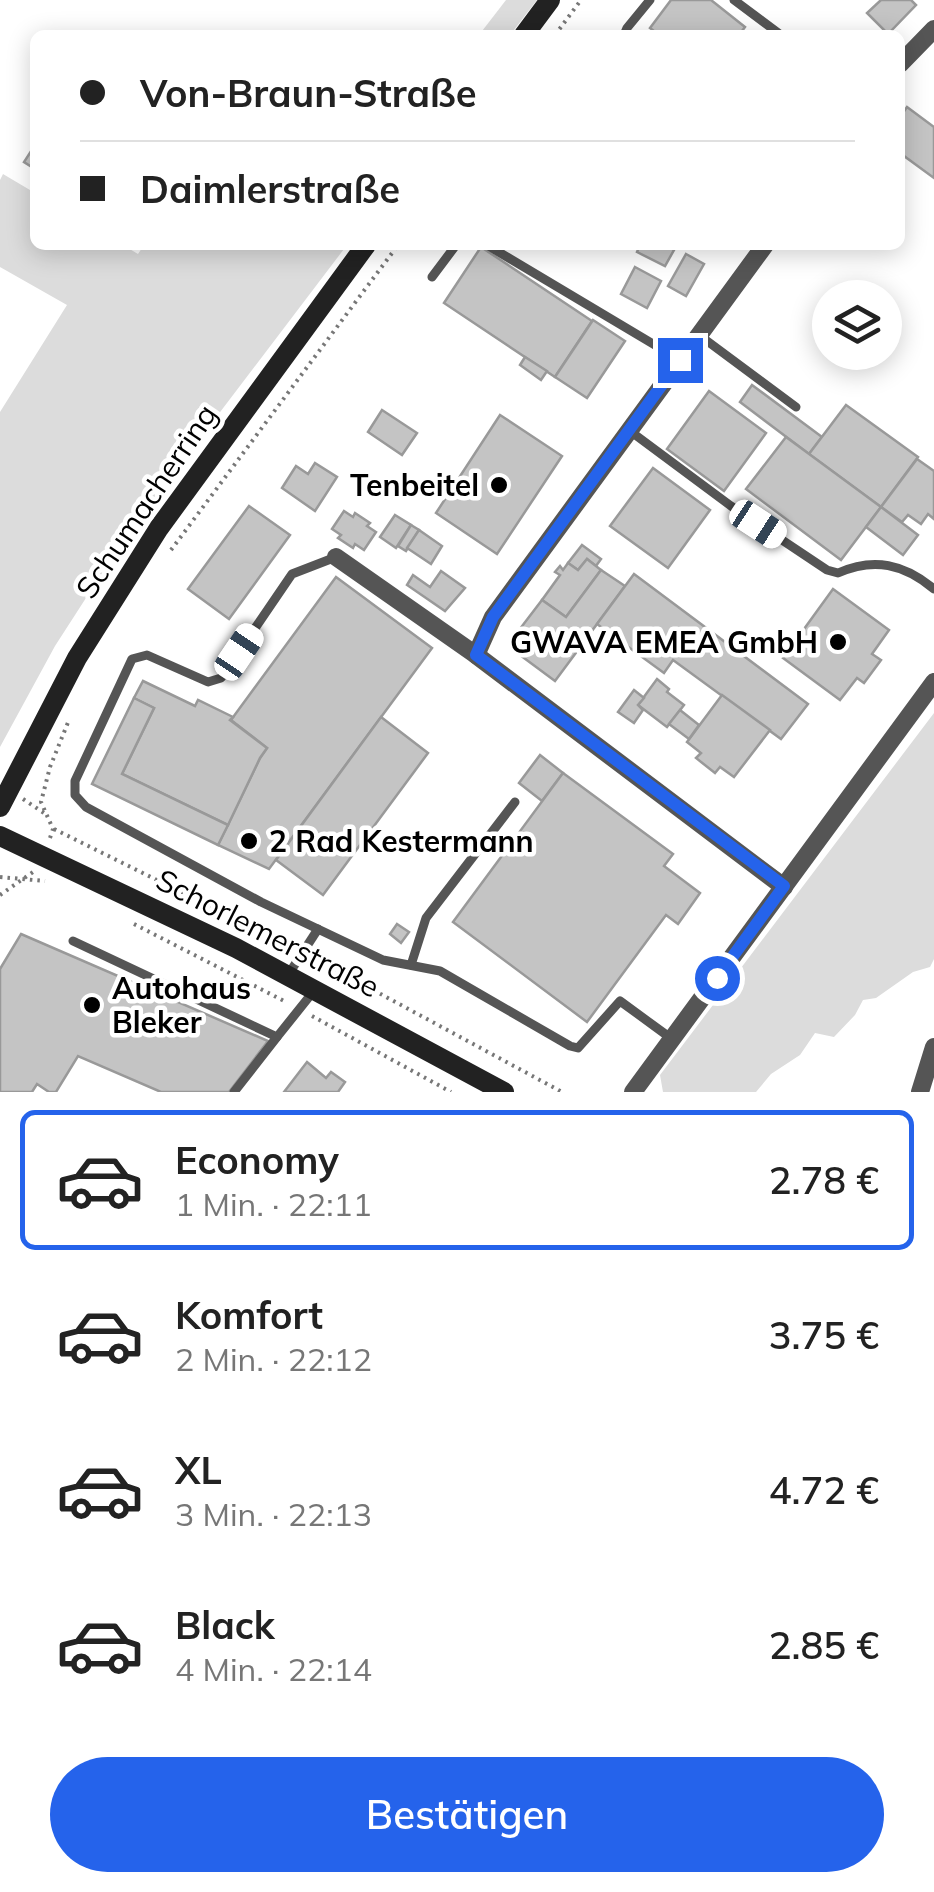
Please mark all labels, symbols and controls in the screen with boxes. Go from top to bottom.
text: Von-Braun-Straße [140,69,477,117]
text: Daimlerstraße [140,165,400,213]
map controls [812,280,902,370]
button: layers [812,280,902,370]
route end [658,338,703,383]
street label: Schumacherring [67,397,225,605]
place label: Tenbeitel [350,466,479,504]
marker: Tenbeitel [488,474,510,496]
car [725,495,791,553]
car [210,619,268,685]
place label: GWAVA EMEA GmbH [510,623,818,661]
marker: GWAVA EMEA GmbH [827,631,849,653]
place label: 2 Rad Kestermann [269,822,534,860]
marker: 2 Rad Kestermann [238,830,260,852]
street label: Schorlemerstraße [150,860,386,1006]
route start [695,956,740,1001]
place label: Autohaus Bleker [112,969,251,1041]
marker: Autohaus Bleker [81,994,103,1016]
icon: car [55,1135,145,1225]
text: Economy [175,1136,339,1184]
text: 2.78 € [769,1156,879,1204]
text: 1 Min. · 22:11 [175,1184,372,1224]
icon: car [55,1290,145,1380]
text: Komfort [175,1291,323,1339]
text: 3.75 € [769,1311,879,1359]
text: 2 Min. · 22:12 [175,1339,372,1379]
icon: car [55,1445,145,1535]
text: XL [175,1446,222,1494]
text: 4.72 € [769,1466,879,1514]
text: 3 Min. · 22:13 [175,1494,372,1534]
icon: car [55,1600,145,1690]
text: Black [175,1601,275,1649]
text: 2.85 € [769,1621,879,1669]
text: 4 Min. · 22:14 [175,1649,372,1689]
button: Bestätigen [50,1757,884,1872]

